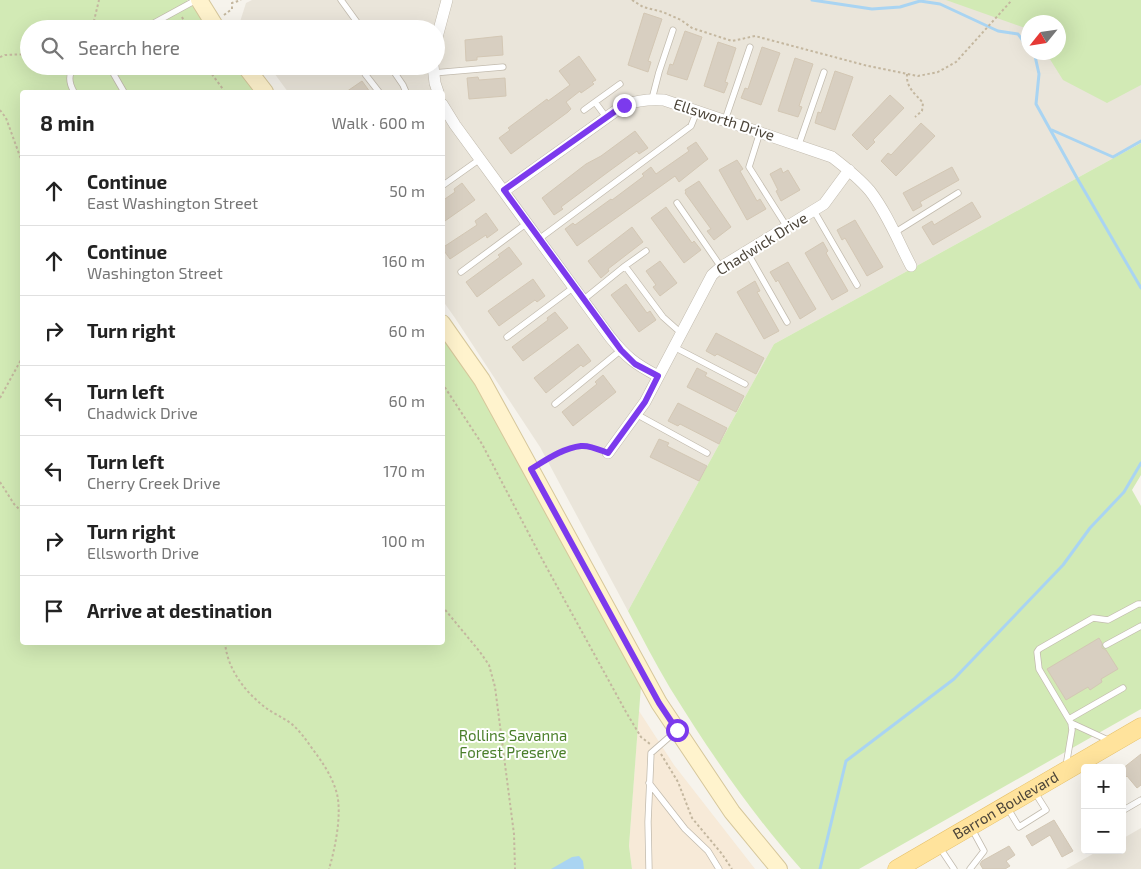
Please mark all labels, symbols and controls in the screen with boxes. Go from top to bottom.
north arrow [1021,15,1066,60]
search box [20,20,445,75]
icon: search [38,34,66,62]
text: Search here [78,36,180,59]
route end [613,94,636,117]
street label: Ellsworth Drive [672,94,777,144]
text: 8 min [40,110,95,135]
text: Walk · 600 m [332,113,425,132]
text: Continue [87,170,167,193]
icon: ahead [40,177,68,205]
text: 50 m [389,181,425,200]
text: East Washington Street [87,193,258,212]
street label: Chadwick Drive [713,208,810,278]
text: Continue [87,240,167,263]
icon: ahead [40,247,68,275]
text: 160 m [382,251,425,270]
text: Washington Street [87,263,223,282]
icon: right [40,317,68,345]
text: Turn right [87,319,175,342]
text: 60 m [389,321,425,340]
text: Turn left [87,380,164,403]
icon: left [40,387,68,415]
text: 60 m [389,391,425,410]
text: Chadwick Drive [87,403,198,422]
text: Turn left [87,450,164,473]
icon: left [40,457,68,485]
text: 170 m [383,461,425,480]
text: Cherry Creek Drive [87,473,221,492]
text: Turn right [87,520,175,543]
icon: right [40,527,68,555]
text: 100 m [382,531,425,550]
text: Ellsworth Drive [87,543,199,562]
icon: arrive [40,597,68,625]
text: Arrive at destination [87,599,272,622]
route start [666,719,689,742]
park label: Rollins Savanna Forest Preserve [459,726,567,761]
map controls [1081,764,1126,854]
button: + [1081,764,1126,809]
street label: Barron Boulevard [949,767,1062,843]
button: − [1081,809,1126,854]

